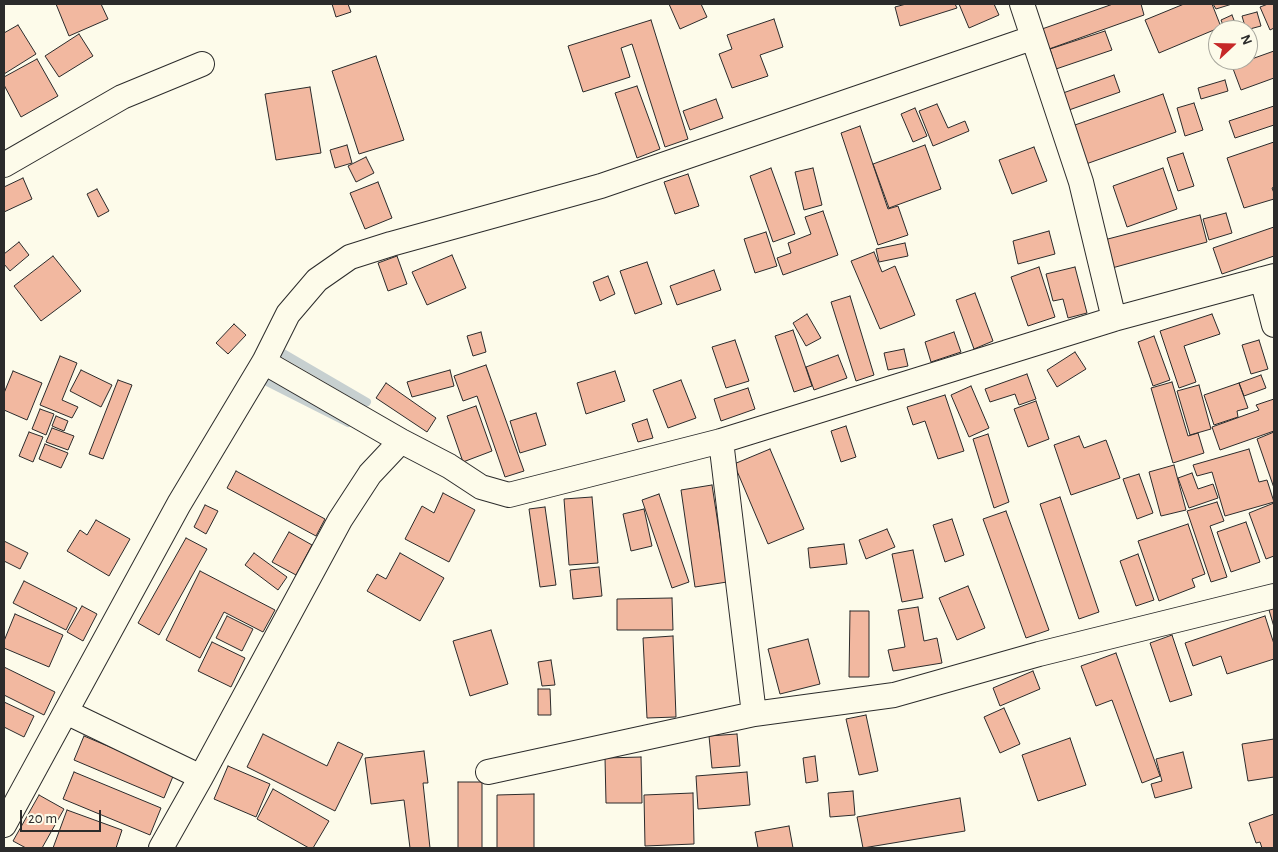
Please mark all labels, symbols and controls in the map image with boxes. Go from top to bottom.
north arrow [1208,20,1258,70]
text: N [1238,33,1254,47]
scale bar [22,800,104,832]
text: 20 m [28,811,57,826]

